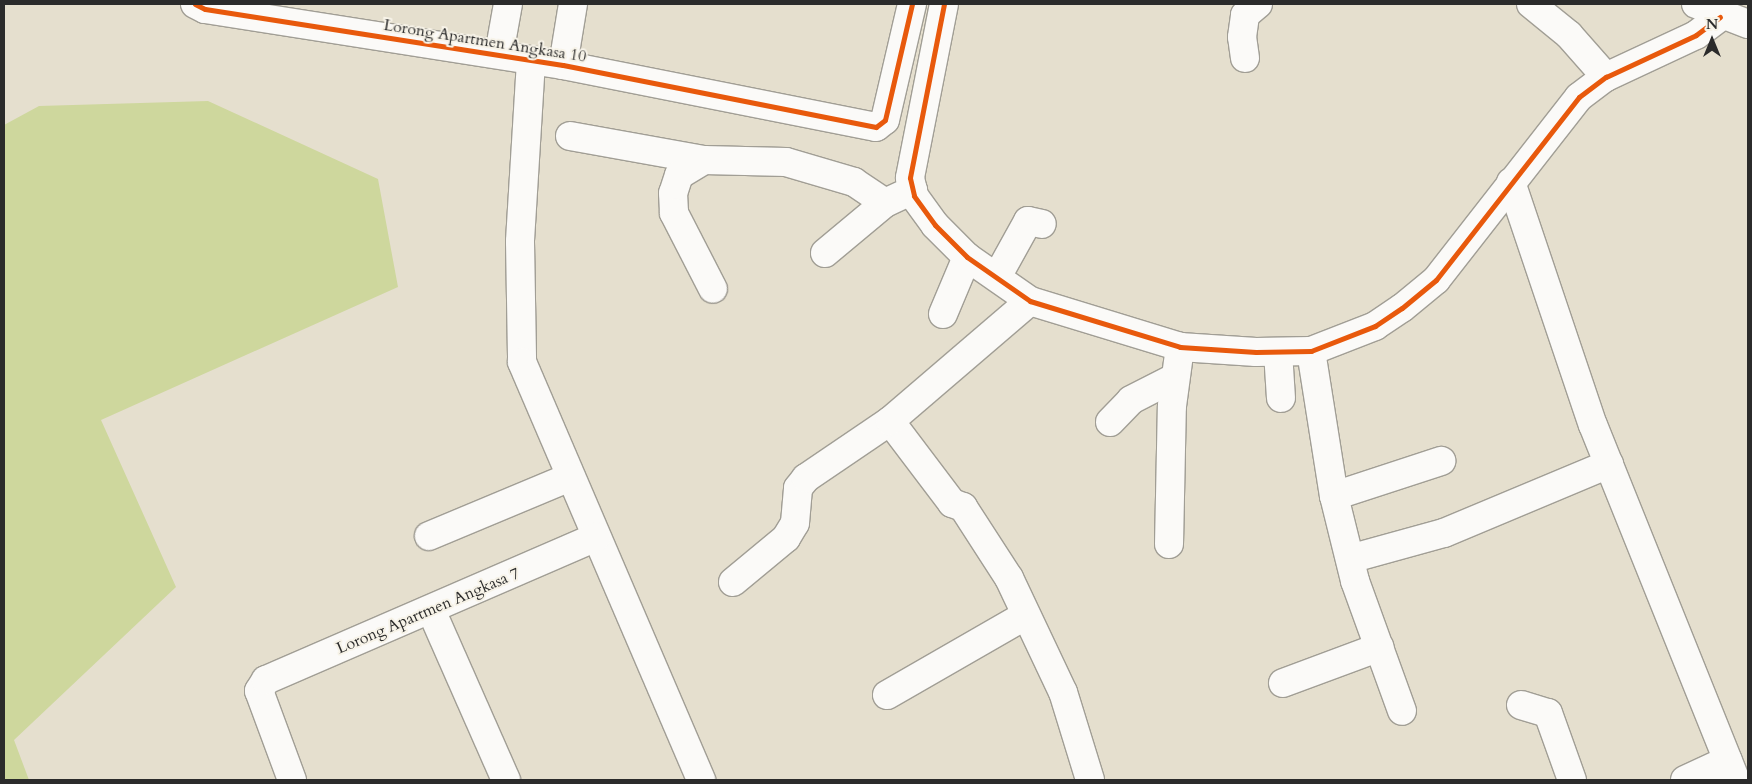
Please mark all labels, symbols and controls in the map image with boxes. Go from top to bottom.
street label: Lorong Apartmen Angkasa 10 [382,15,588,67]
north arrow [1687,15,1737,65]
text: N [1706,15,1718,34]
street label: Lorong Apartmen Angkasa 7 [334,564,522,658]

